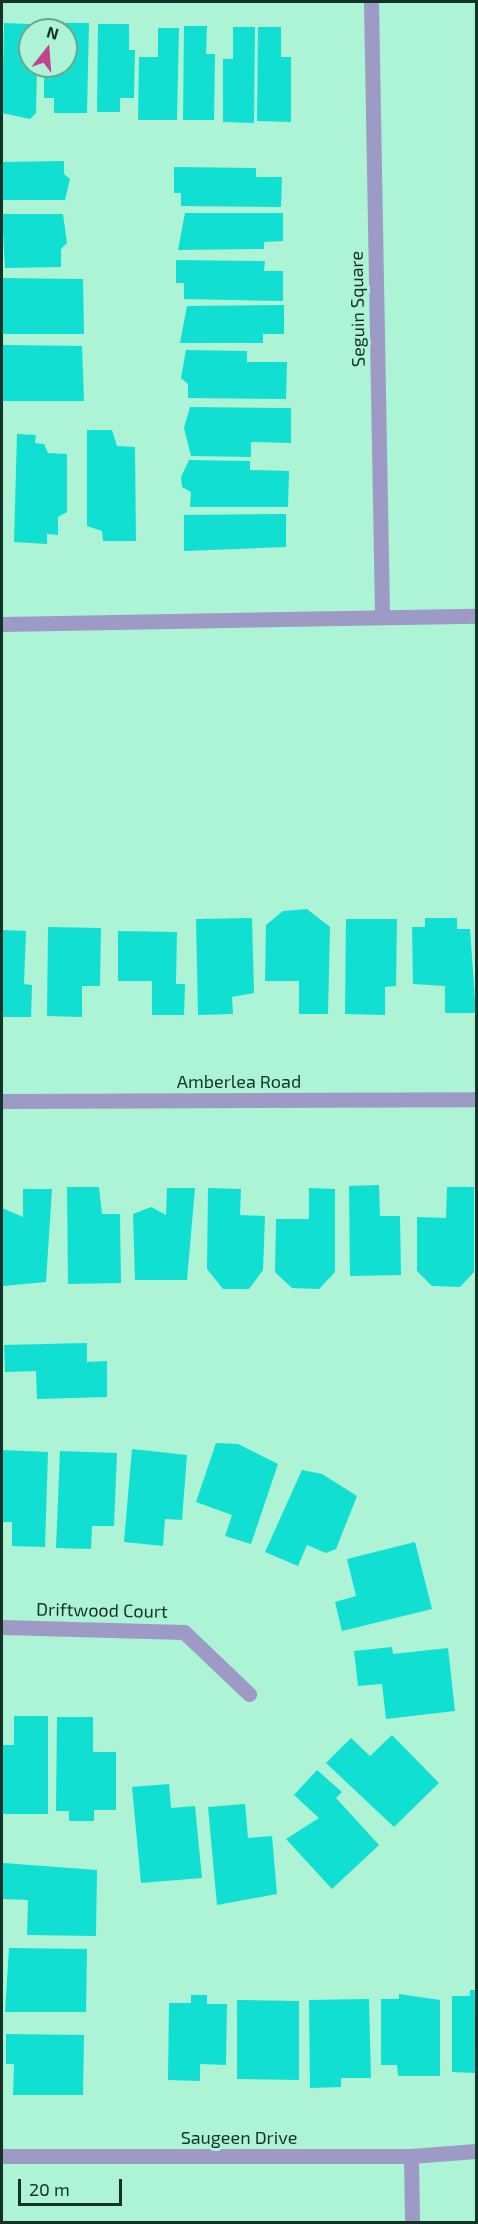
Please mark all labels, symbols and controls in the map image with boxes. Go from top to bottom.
north arrow [18,18,78,78]
text: N [45,21,61,43]
street label: Seguin Square [345,251,369,367]
street label: Amberlea Road [177,1070,301,1092]
street label: Driftwood Court [36,1598,168,1622]
street label: Saugeen Drive [181,2126,297,2148]
scale bar [21,2167,124,2205]
text: 20 m [29,2178,70,2200]

